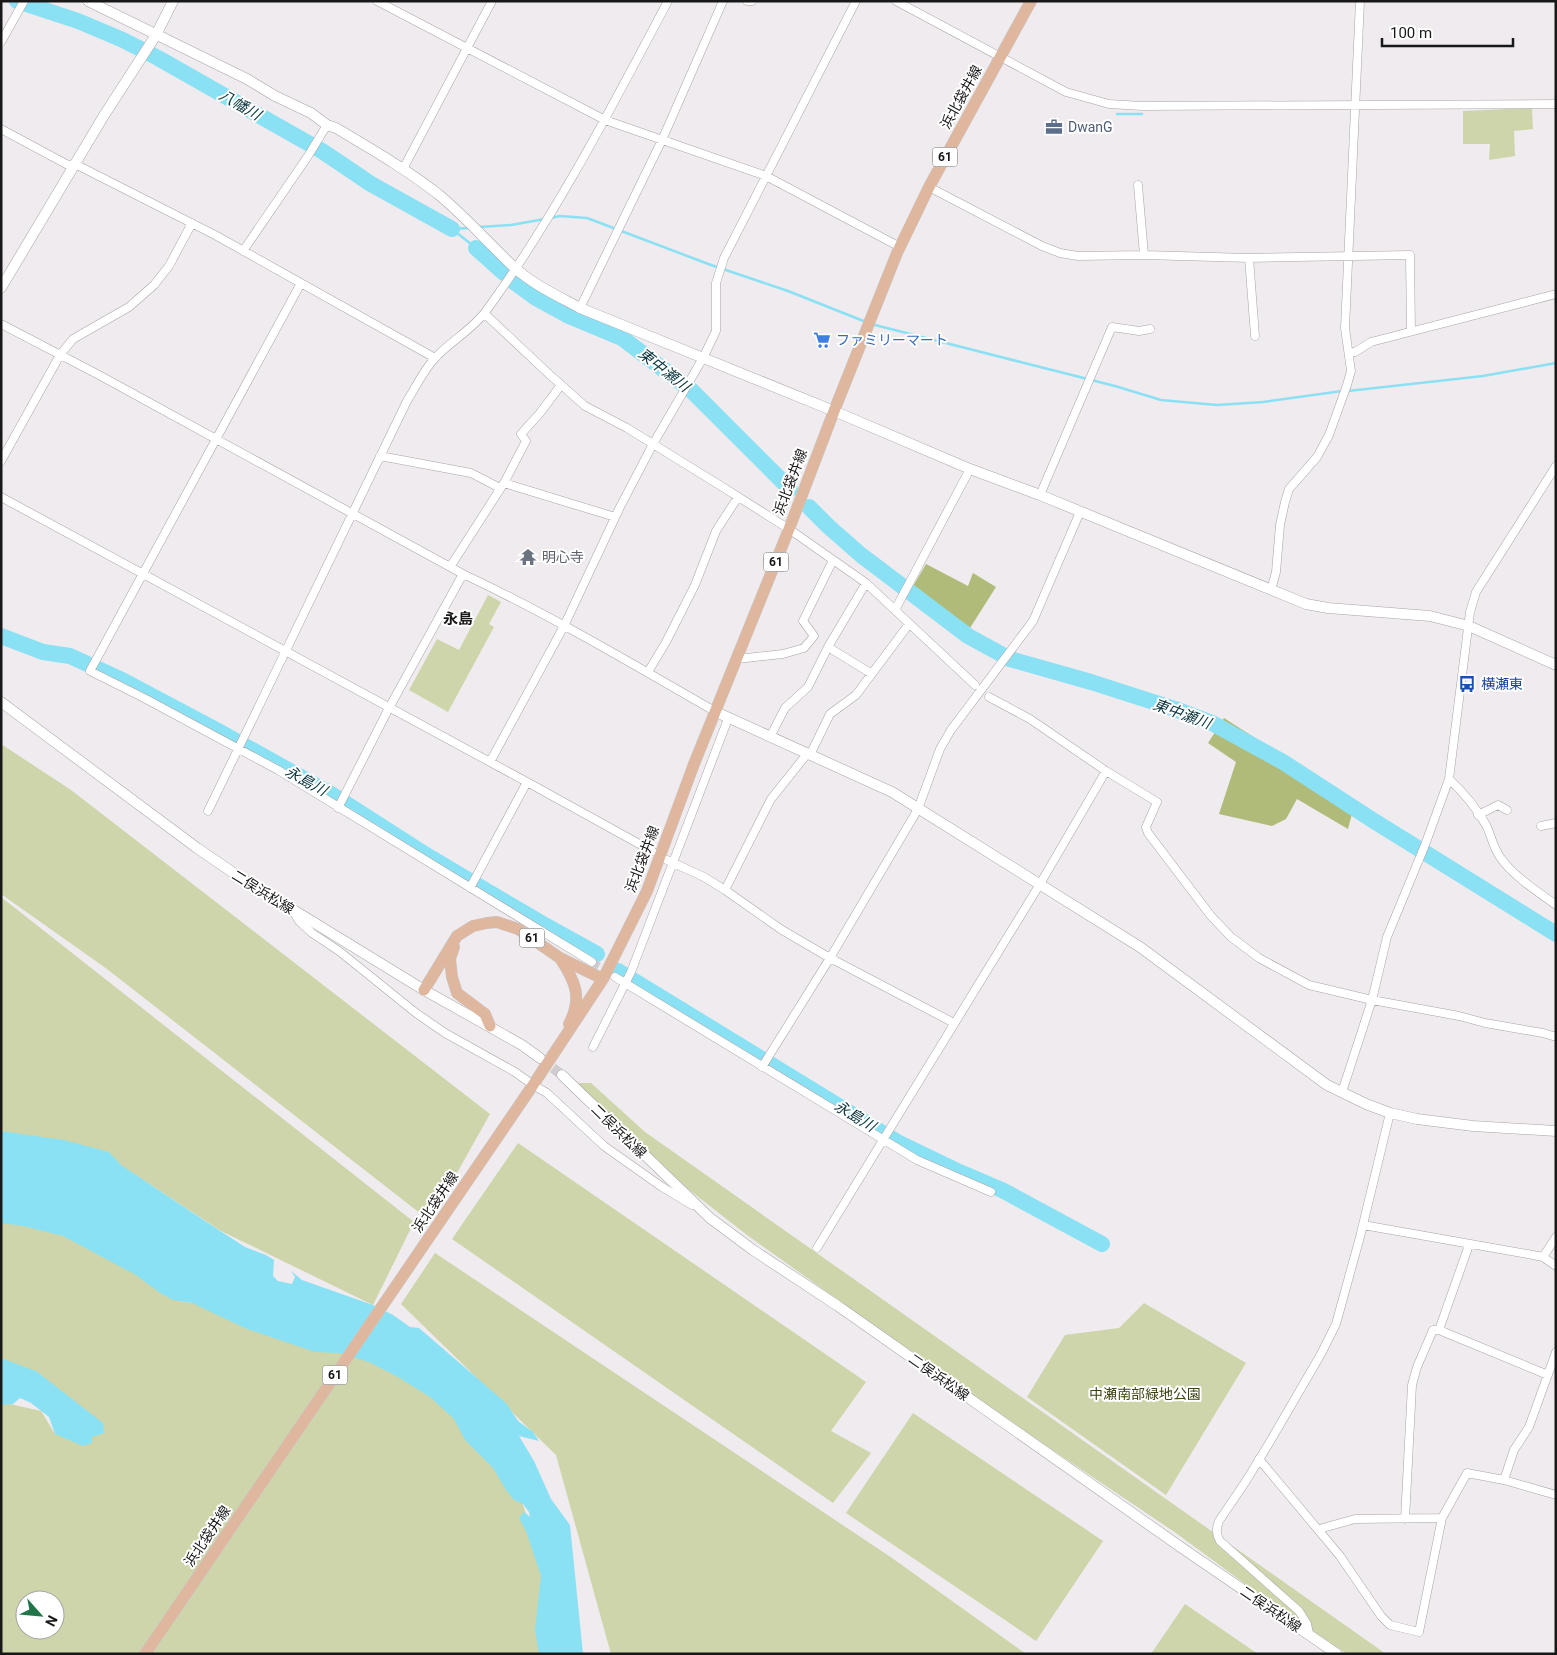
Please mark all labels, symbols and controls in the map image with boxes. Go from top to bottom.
scale bar [1382,15,1513,47]
text: 100 m [1390,24,1432,42]
street label: 浜北袋井線 [937,63,985,131]
water label: 八幡川 [216,86,266,125]
office icon: DwanG [1044,117,1064,137]
place label: DwanG [1068,119,1113,135]
road number: 61 [932,148,958,166]
supermarket icon: ファミリーマート [812,330,832,350]
place label: ファミリーマート [836,332,948,348]
water label: 東中瀬川 [635,344,695,397]
street label: 浜北袋井線 [770,446,810,518]
temple icon: 明心寺 [518,547,538,567]
place label: 明心寺 [542,549,584,565]
road number: 61 [764,552,788,572]
district label: 永島 [443,610,473,628]
bus stop icon: 横瀬東 [1457,674,1477,694]
place label: 横瀬東 [1481,676,1523,692]
water label: 東中瀬川 [1151,695,1215,733]
water label: 永島川 [282,762,332,801]
street label: 浜北袋井線 [622,823,662,895]
street label: 二俣浜松線 [229,867,297,917]
road number: 61 [520,928,544,948]
water label: 永島川 [831,1097,881,1136]
street label: 二俣浜松線 [588,1101,650,1161]
street label: 浜北袋井線 [409,1169,461,1235]
street label: 二俣浜松線 [906,1350,972,1404]
road number: 61 [322,1366,348,1384]
park label: 中瀬南部緑地公園 [1089,1386,1201,1402]
street label: 浜北袋井線 [181,1503,233,1569]
street label: 二俣浜松線 [1238,1583,1304,1635]
north arrow [15,1590,65,1640]
text: N [42,1613,61,1629]

